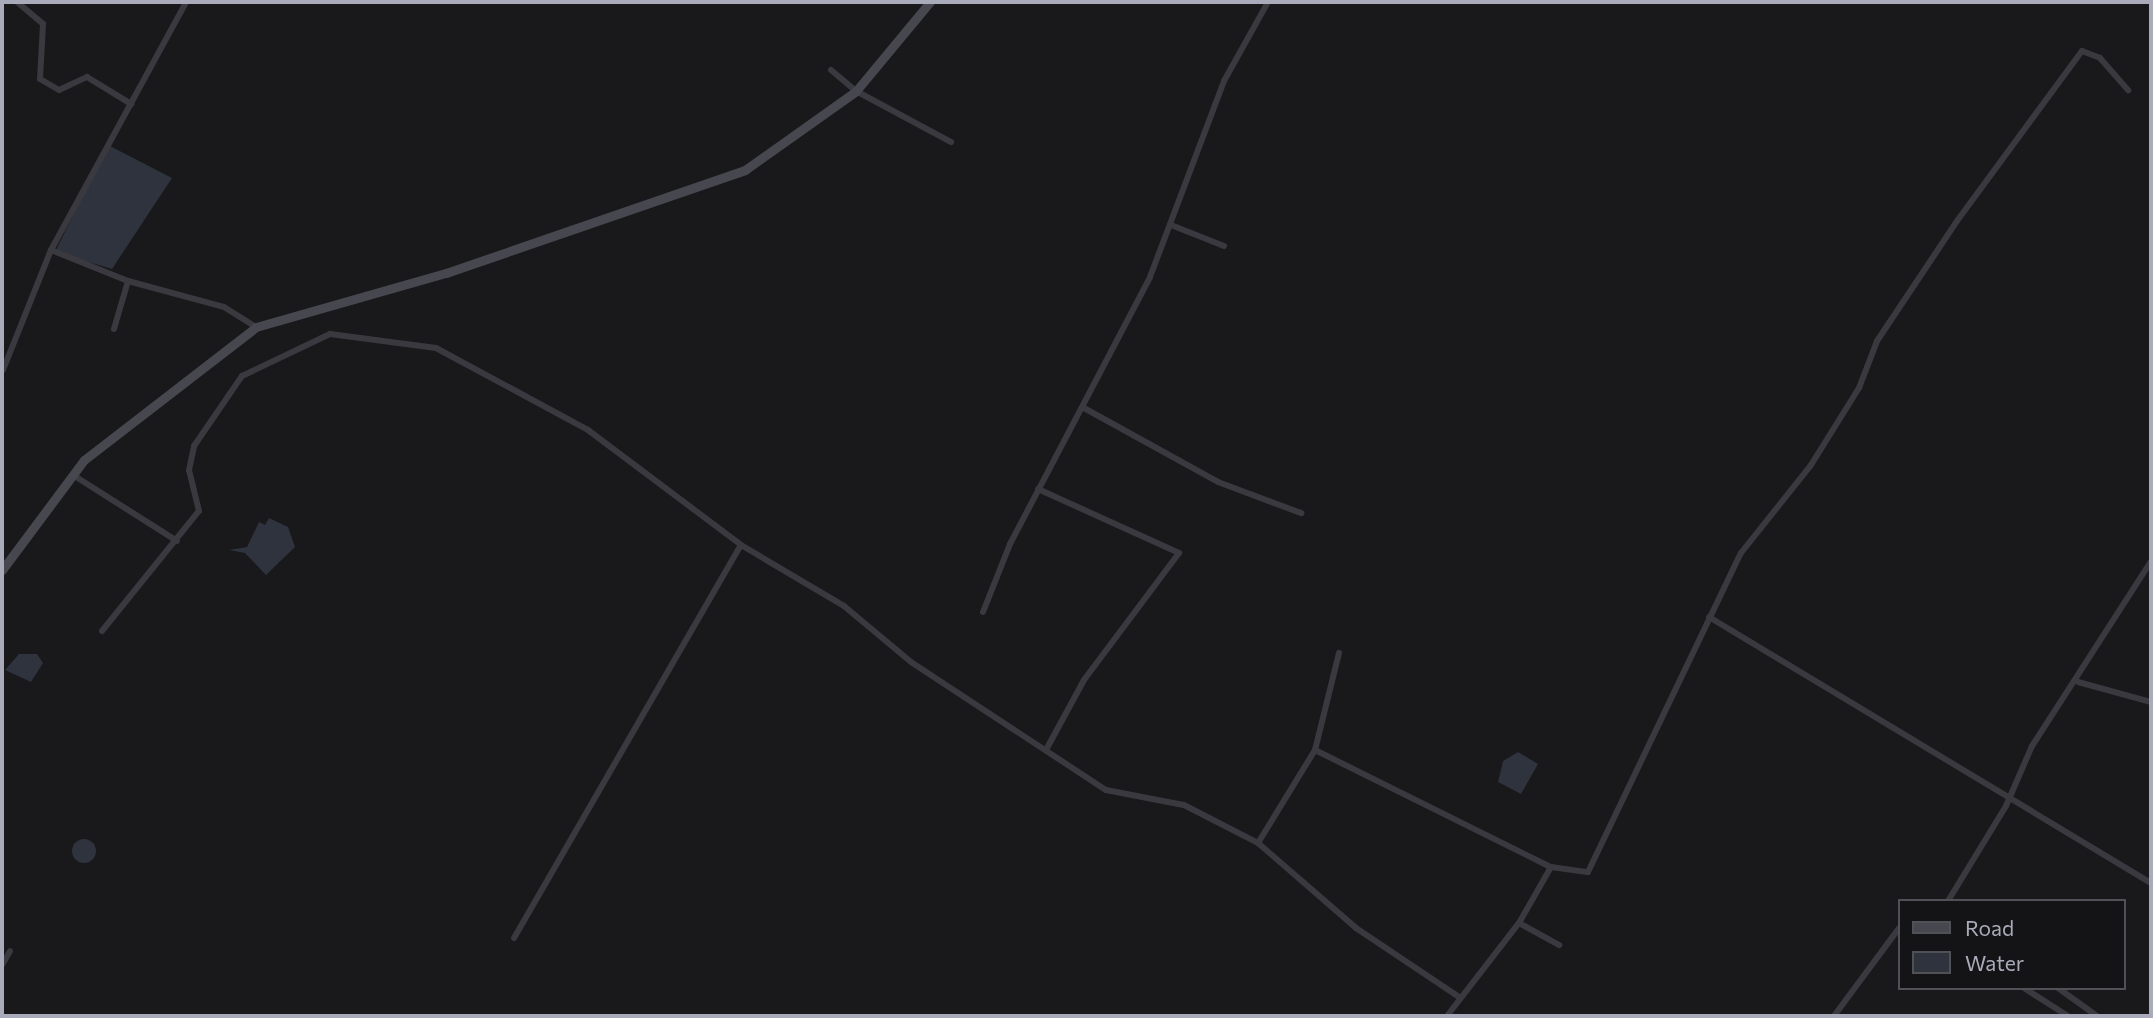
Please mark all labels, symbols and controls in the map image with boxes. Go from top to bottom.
legend [1898,899,2125,990]
text: Road [1965,915,2014,940]
text: Water [1965,950,2024,975]

